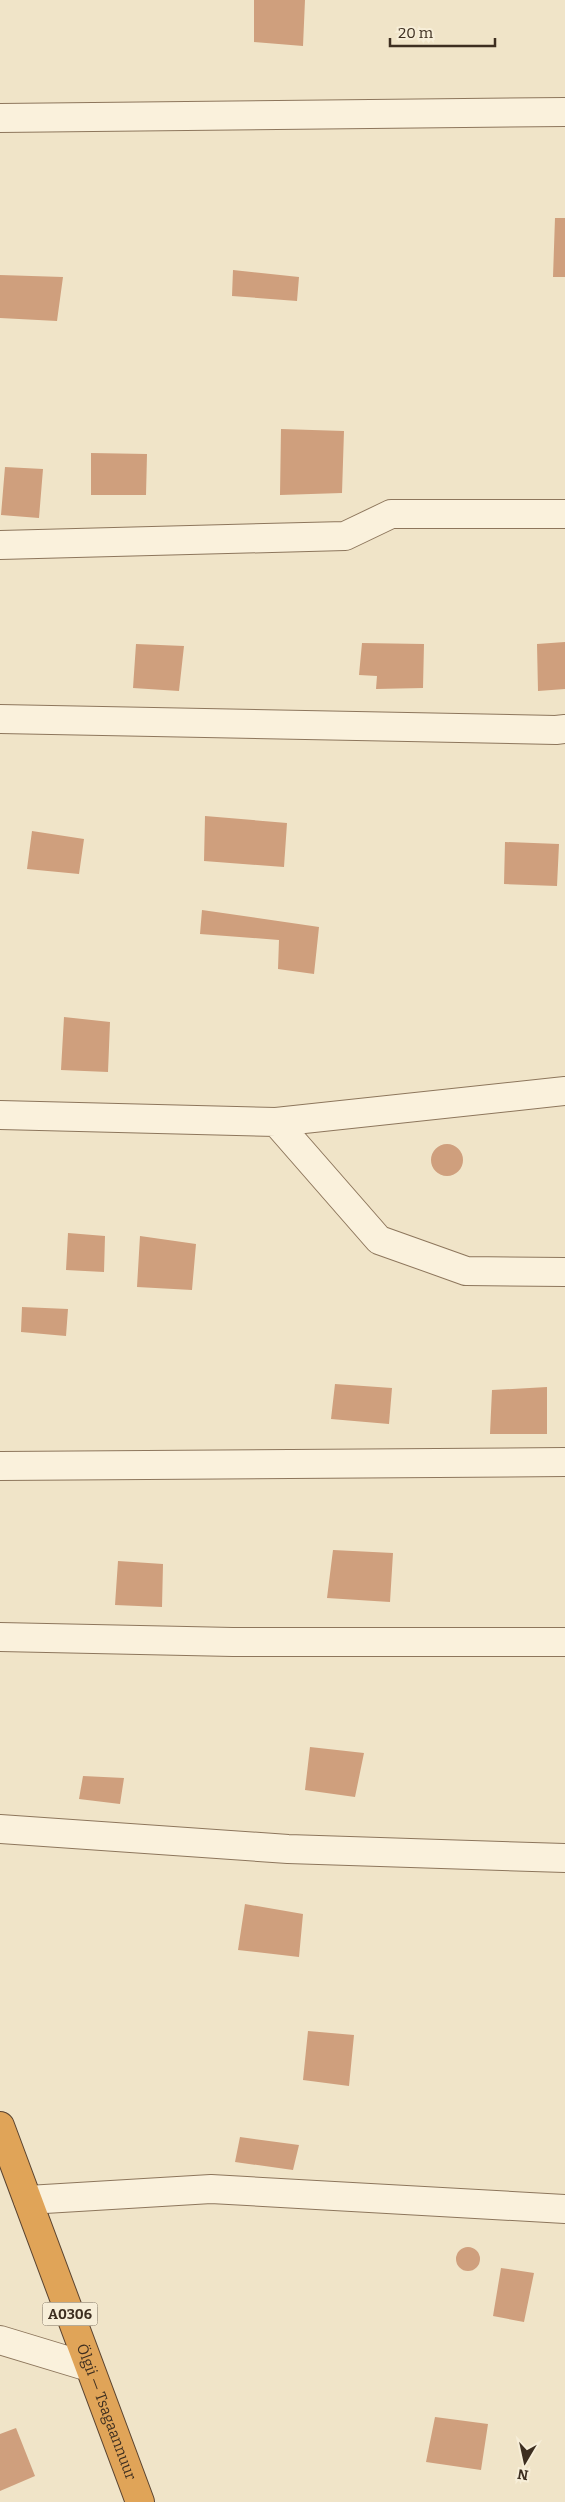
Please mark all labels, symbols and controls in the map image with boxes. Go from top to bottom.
scale bar [390,15,495,47]
text: 20 m [398,24,434,42]
road number: A0306 [42,2302,98,2326]
street label: Ölgii — Tsagaannuur [73,2341,140,2483]
north arrow [500,2437,550,2487]
text: N [516,2465,530,2484]

